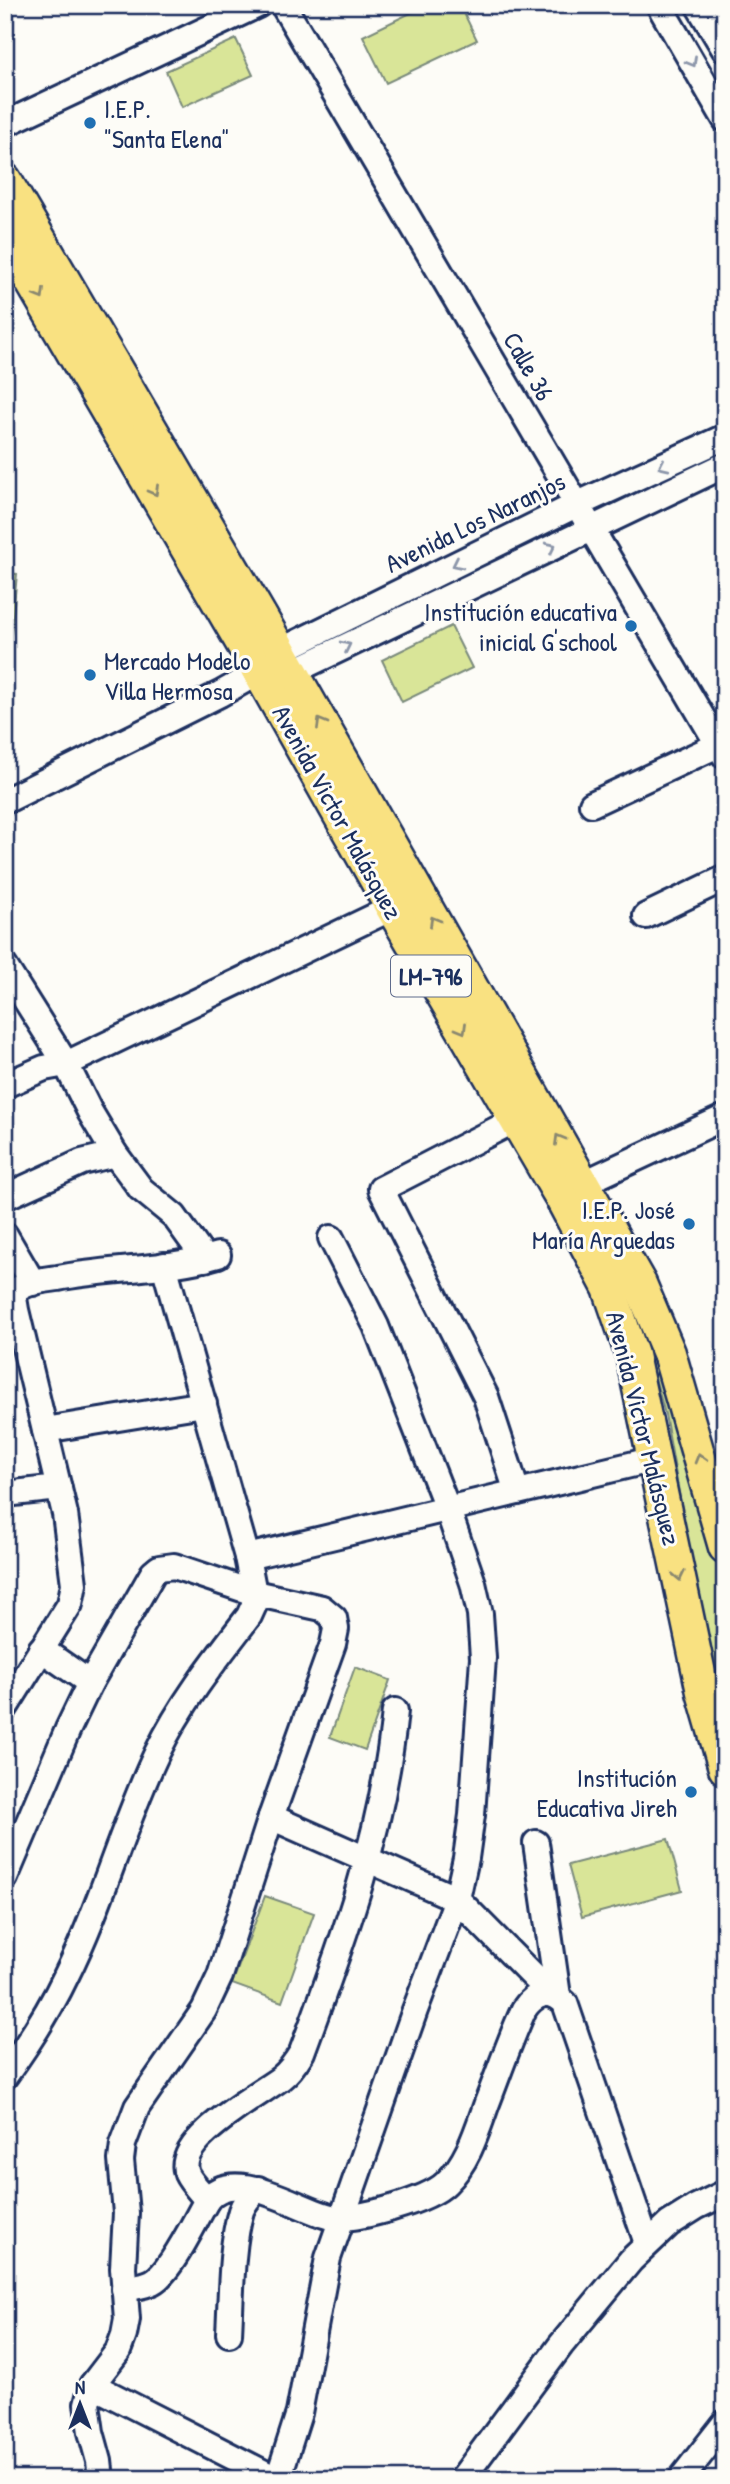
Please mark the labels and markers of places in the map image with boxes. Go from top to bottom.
place label: I.E.P. "Santa Elena" [104,91,229,156]
marker: I.E.P. "Santa Elena" [82,115,98,131]
place label: Institución educativa inicial G'school [424,594,617,659]
marker: Institución educativa inicial G'school [623,618,639,634]
place label: Mercado Modelo Villa Hermosa [104,643,251,708]
marker: Mercado Modelo Villa Hermosa [82,667,98,683]
place label: I.E.P. José María Arguedas [532,1192,675,1257]
marker: I.E.P. José María Arguedas [681,1216,697,1232]
place label: Institución Educativa Jireh [537,1760,677,1825]
marker: Institución Educativa Jireh [683,1784,699,1800]

